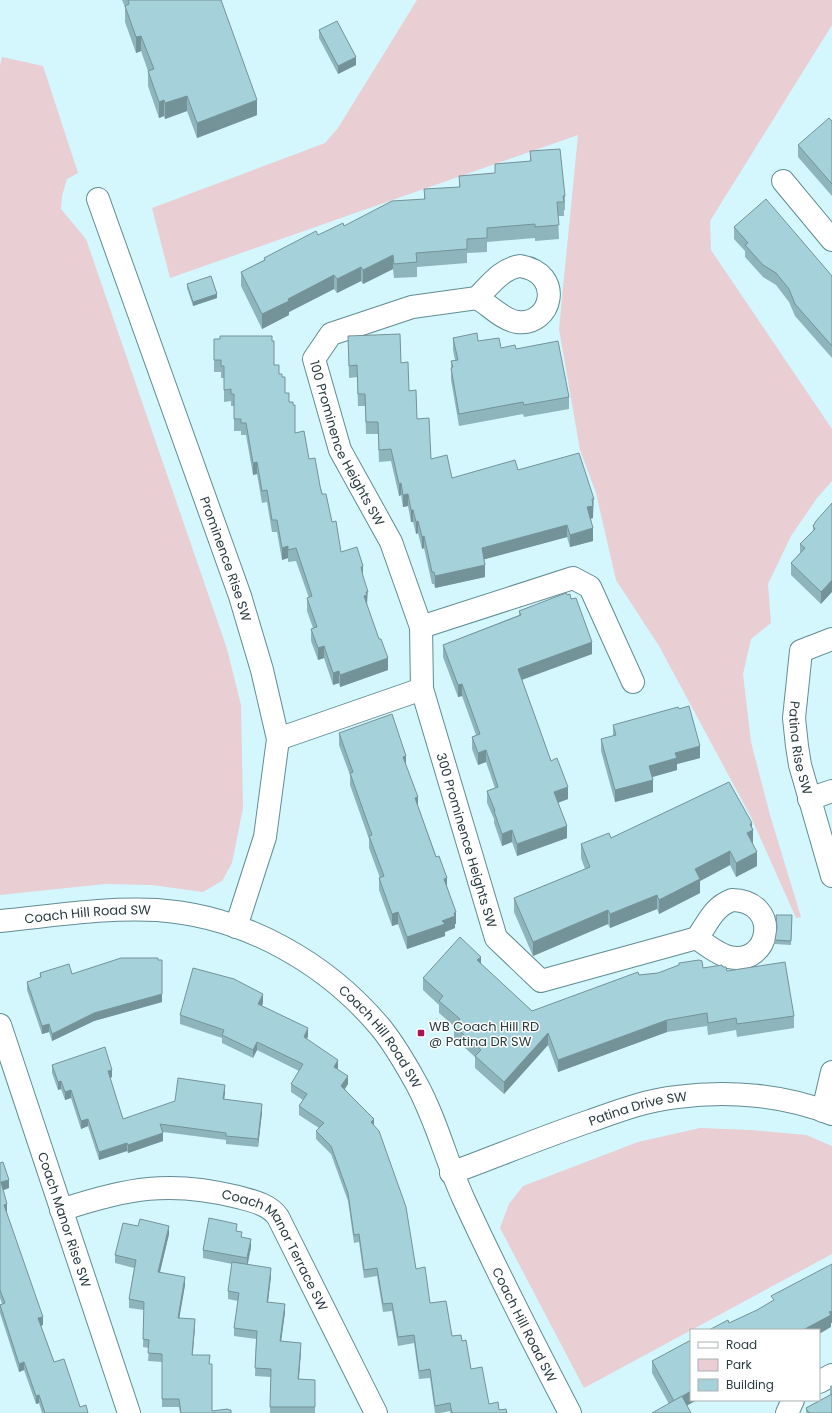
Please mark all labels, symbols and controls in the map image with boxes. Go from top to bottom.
street label: 100 Prominence Heights SW [305,358,389,530]
street label: Prominence Rise SW [195,494,256,624]
street label: Patina Rise SW [784,700,817,797]
street label: 300 Prominence Heights SW [431,751,502,930]
street label: Coach Hill Road SW [23,900,151,928]
street label: Coach Hill Road SW [335,981,426,1092]
place label: WB Coach Hill RD @ Patina DR SW [429,1017,539,1051]
marker: WB Coach Hill RD @ Patina DR SW [416,1028,426,1038]
street label: Patina Drive SW [586,1087,688,1131]
street label: Coach Manor Rise SW [33,1149,96,1290]
street label: Coach Manor Terrace SW [220,1185,332,1314]
street label: Coach Hill Road SW [487,1264,561,1386]
legend [690,1329,820,1401]
text: Road [726,1336,757,1353]
text: Park [726,1356,753,1373]
text: Building [726,1376,774,1393]

